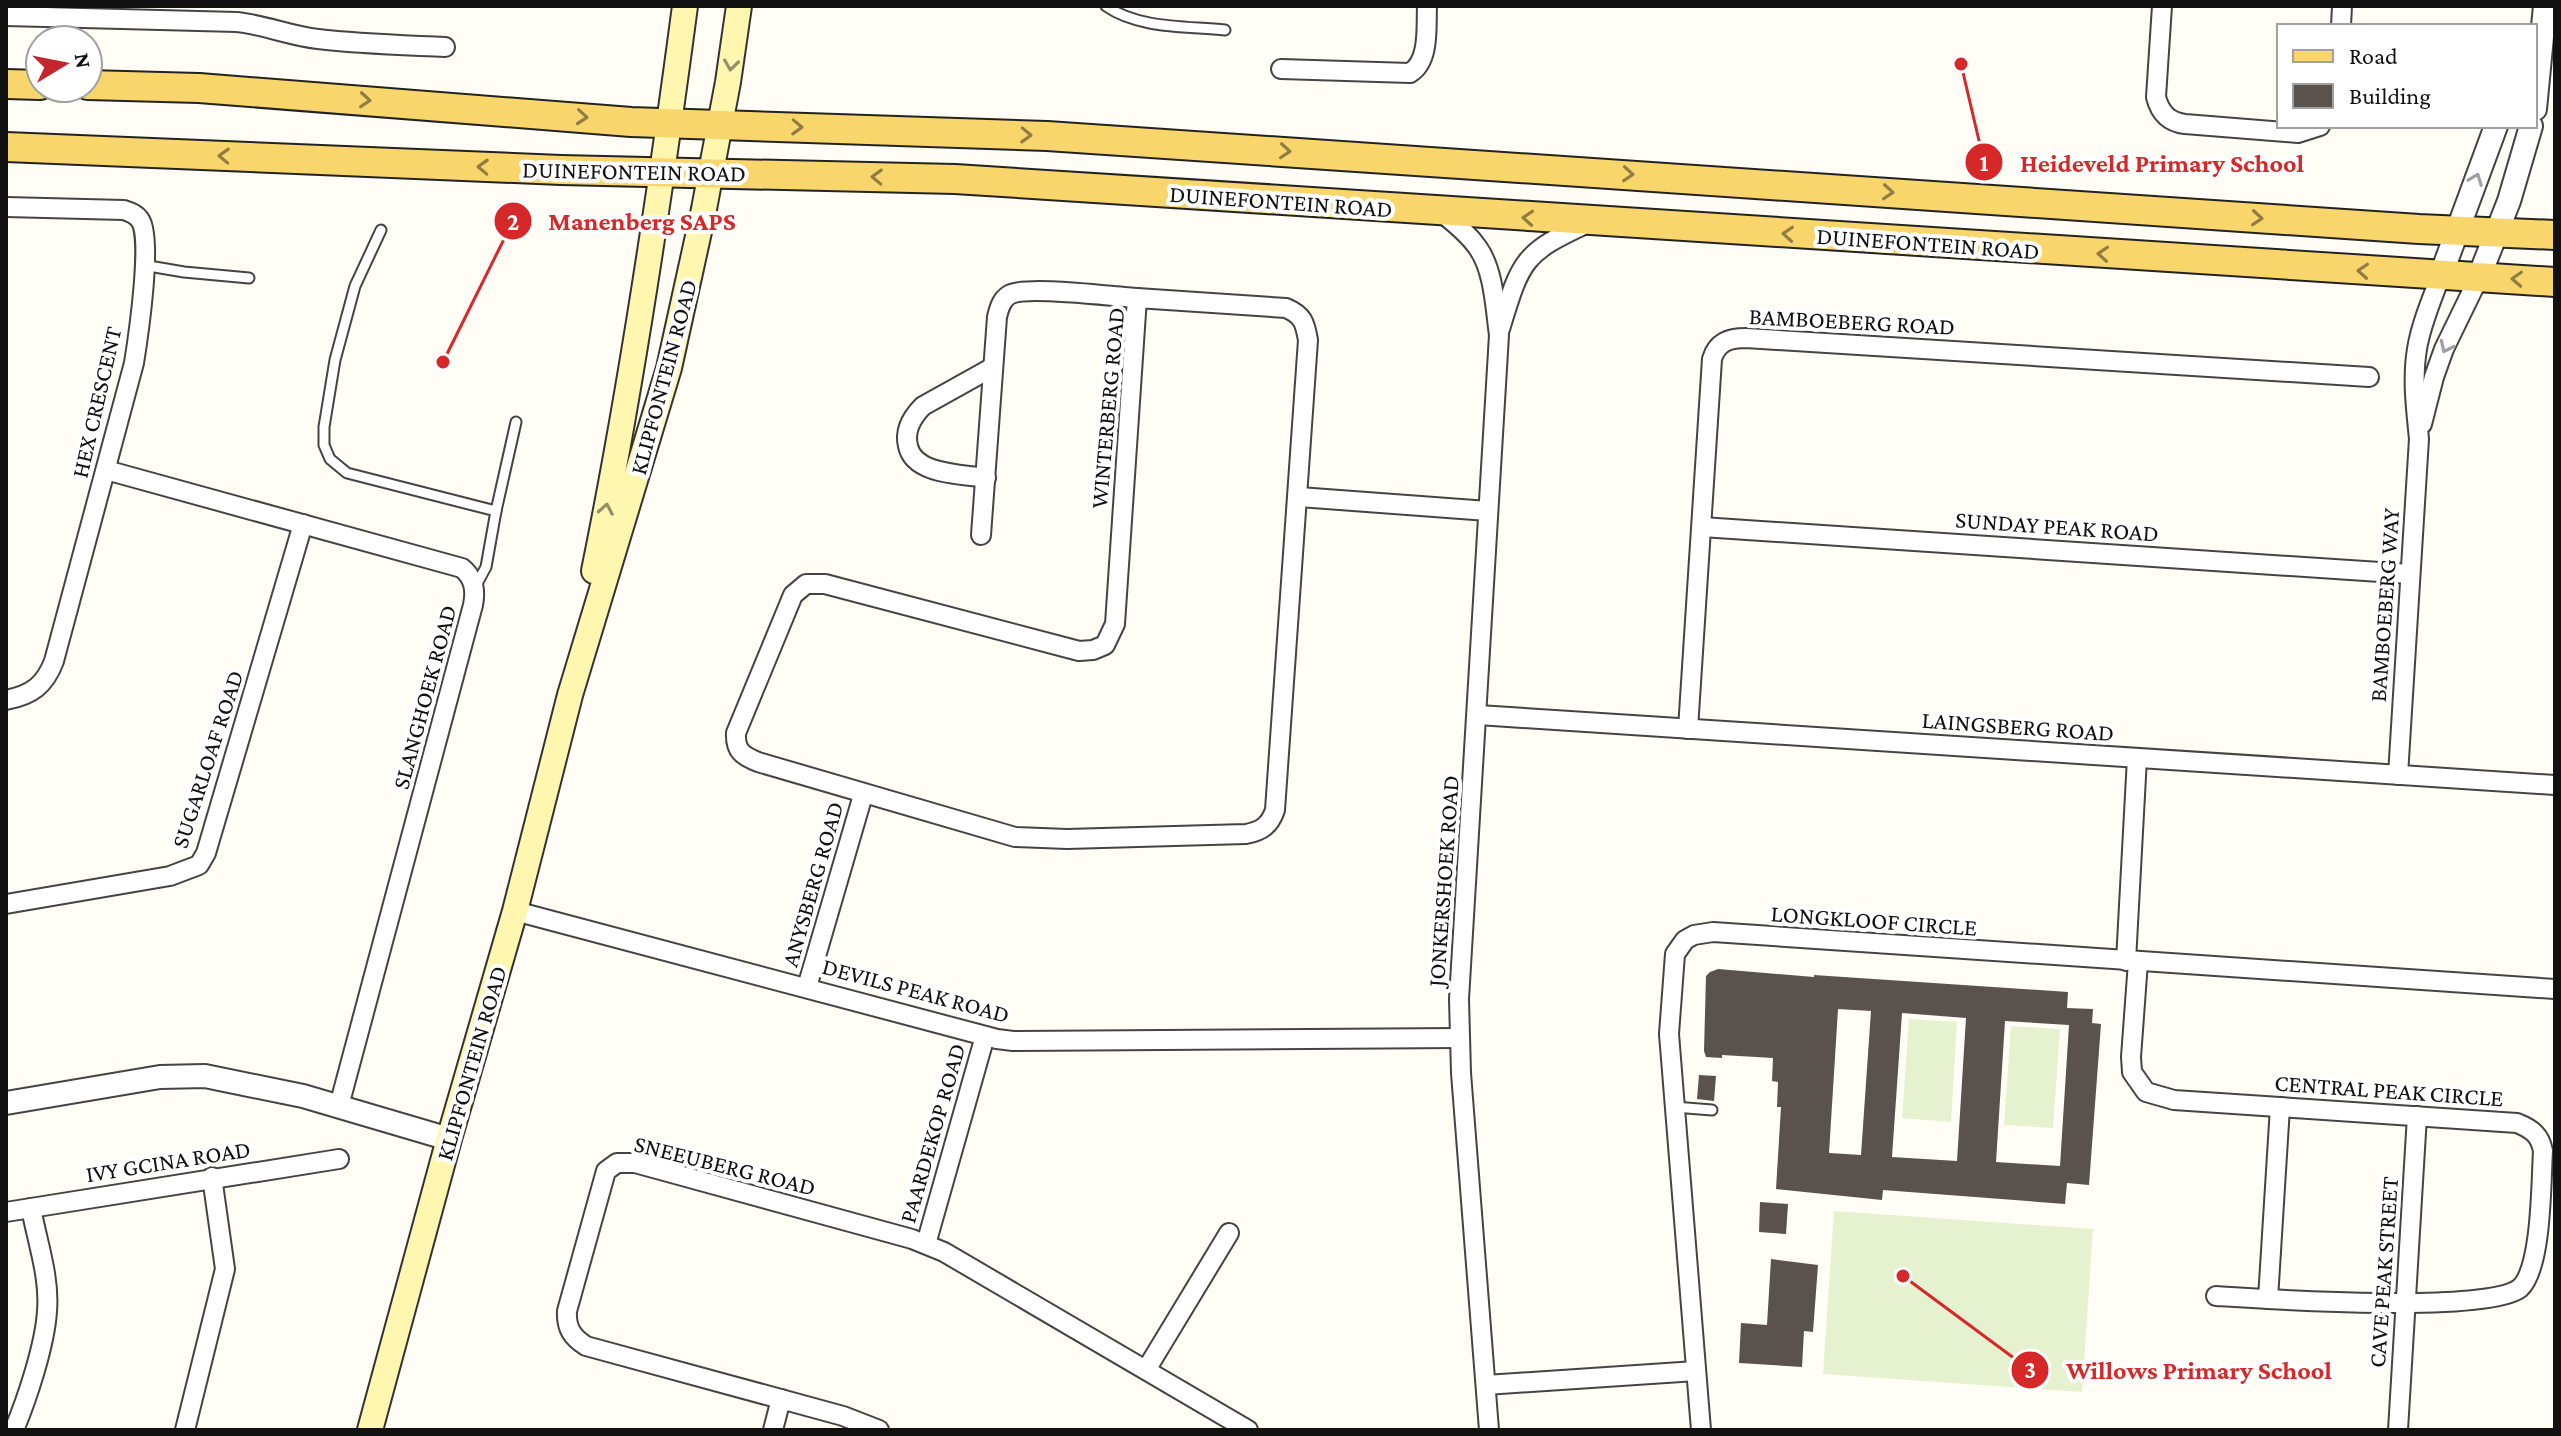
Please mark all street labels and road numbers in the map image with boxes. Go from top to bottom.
street label: DUINEFONTEIN ROAD [522,156,746,186]
street label: DUINEFONTEIN ROAD [1169,180,1393,222]
street label: DUINEFONTEIN ROAD [1816,222,2040,264]
street label: KLIPFONTEIN ROAD [624,276,702,478]
street label: BAMBOEBERG ROAD [1748,302,1956,340]
street label: WINTERBERG ROAD [1085,306,1129,510]
street label: HEX CRESCENT [65,324,127,480]
street label: SUNDAY PEAK ROAD [1954,505,2160,547]
street label: BAMBOEBERG WAY [2364,507,2404,703]
street label: SLANGHOEK ROAD [386,602,462,792]
street label: SUGARLOAF ROAD [166,667,248,851]
street label: LAINGSBERG ROAD [1921,706,2115,746]
street label: JONKERSHOEK ROAD [1422,774,1464,990]
street label: ANYSBERG ROAD [776,798,848,970]
street label: LONGKLOOF CIRCLE [1770,899,1978,941]
street label: DEVILS PEAK ROAD [819,952,1013,1028]
street label: KLIPFONTEIN ROAD [430,963,512,1163]
street label: PAARDEKOP ROAD [893,1040,971,1226]
street label: CENTRAL PEAK CIRCLE [2274,1069,2504,1111]
street label: SNEEUBERG ROAD [631,1129,819,1201]
street label: IVY GCINA ROAD [84,1135,252,1187]
street label: CAVE PEAK STREET [2363,1175,2403,1369]

